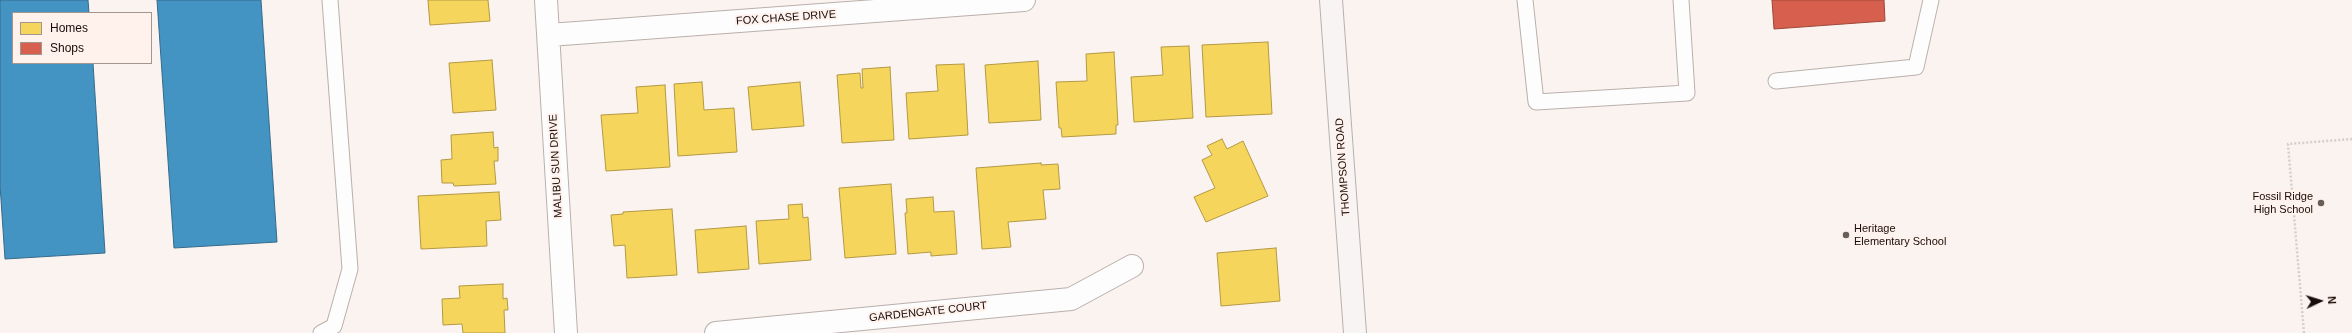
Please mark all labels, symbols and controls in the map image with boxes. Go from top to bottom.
street label: FOX CHASE DRIVE [736,8,836,28]
legend [12,12,152,64]
text: Homes [50,21,88,35]
text: Shops [50,41,84,55]
street label: MALIBU SUN DRIVE [547,114,565,218]
street label: THOMPSON ROAD [1333,117,1353,217]
place label: Fossil Ridge High School [2252,190,2313,216]
marker: Fossil Ridge High School [2316,198,2326,208]
place label: Heritage Elementary School [1854,222,1946,248]
marker: Heritage Elementary School [1841,230,1851,240]
north arrow [2300,281,2340,321]
text: N [2326,296,2338,305]
street label: GARDENGATE COURT [869,299,987,325]

